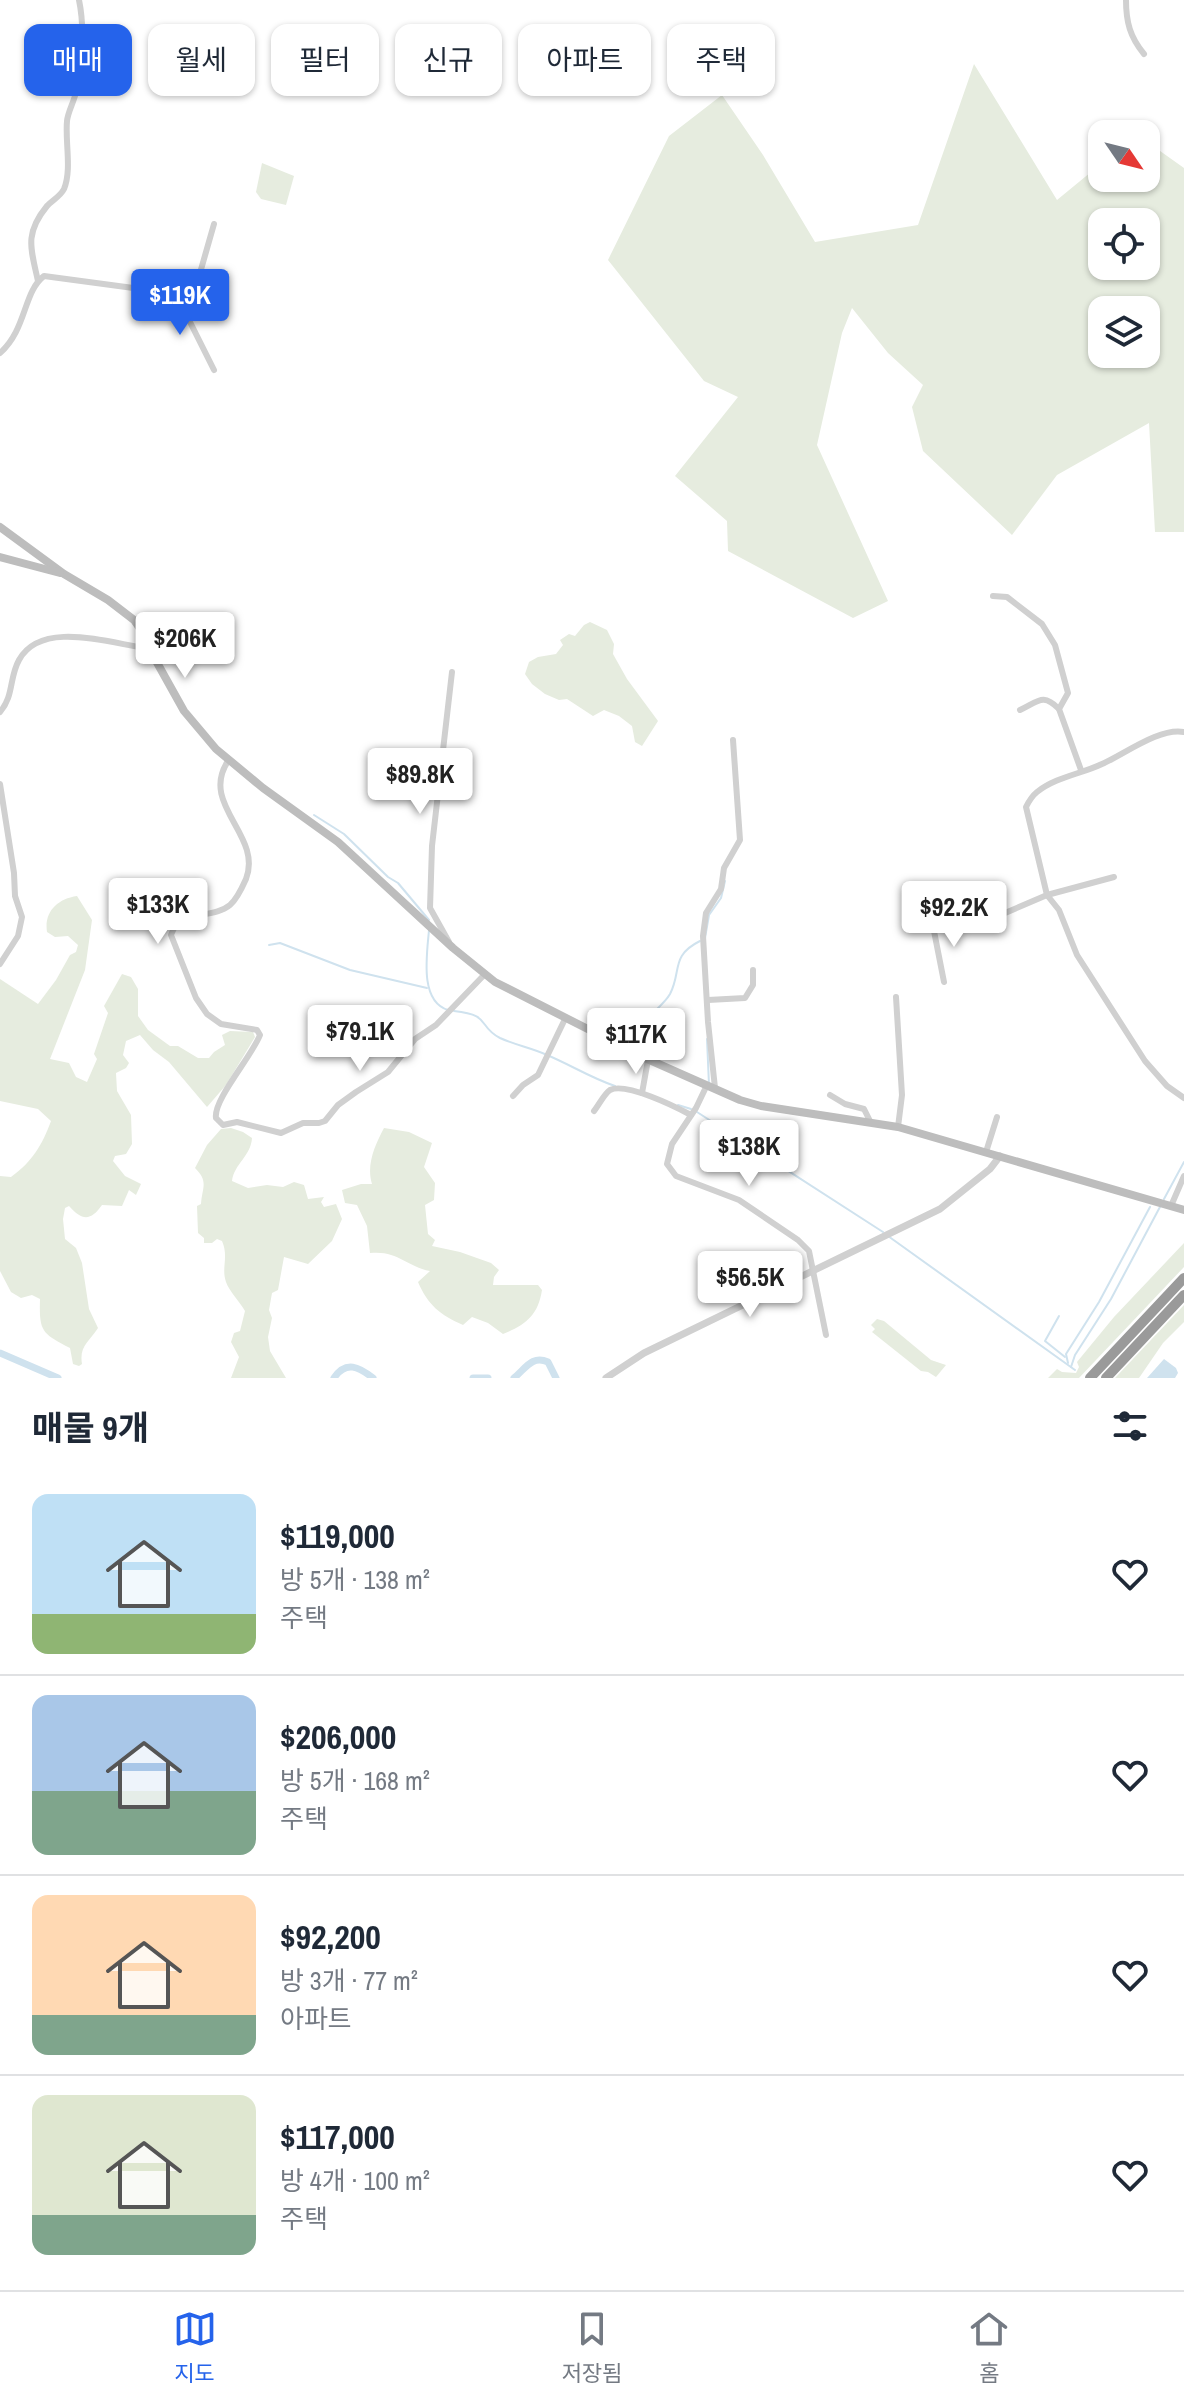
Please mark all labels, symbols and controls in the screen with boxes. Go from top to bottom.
chip: 매매 [24,24,132,96]
chip: 월세 [148,24,255,96]
chip: 필터 [271,24,379,96]
chip: 신규 [395,24,502,96]
chip: 아파트 [518,24,651,96]
chip: 주택 [667,24,775,96]
north arrow [1088,120,1160,192]
map controls [1088,120,1160,368]
button: locate [1088,208,1160,280]
pin: $119K [124,269,236,337]
text: $119K [149,277,211,312]
button: layers [1088,296,1160,368]
pin: $206K [129,612,241,680]
text: $206K [154,620,216,655]
pin: $89.8K [355,748,485,816]
text: $89.8K [386,756,454,791]
pin: $133K [102,878,214,946]
pin: $92.2K [889,881,1019,949]
text: $133K [127,886,189,921]
text: $92.2K [920,889,988,924]
pin: $79.1K [295,1005,425,1073]
pin: $117K [580,1008,692,1076]
text: $79.1K [326,1013,394,1048]
text: $117K [605,1016,667,1051]
pin: $138K [693,1120,805,1188]
text: $138K [718,1128,780,1163]
pin: $56.5K [685,1251,815,1319]
text: $56.5K [716,1259,784,1294]
icon: filters [1108,1404,1152,1448]
text: 매물 9개 [32,1405,149,1451]
text: $119,000 [280,1513,395,1559]
icon: home [96,1526,192,1622]
icon: heart [1108,1552,1152,1596]
text: 방 5개 · 138 m² [280,1562,430,1597]
text: 주택 [280,1600,328,1635]
text: $206,000 [280,1714,396,1760]
icon: home [96,1727,192,1823]
icon: heart [1108,1753,1152,1797]
text: 방 5개 · 168 m² [280,1763,430,1798]
text: 주택 [280,1801,328,1836]
text: $92,200 [280,1914,381,1960]
icon: home [96,1927,192,2023]
icon: heart [1108,1953,1152,1997]
text: 방 3개 · 77 m² [280,1963,418,1998]
text: 아파트 [280,2001,352,2036]
text: $117,000 [280,2114,395,2160]
icon: home [96,2127,192,2223]
icon: heart [1108,2153,1152,2197]
text: 방 4개 · 100 m² [280,2163,430,2198]
text: 주택 [280,2201,328,2236]
tab: 지도 [173,2307,217,2388]
tab: 저장됨 [562,2307,622,2388]
tab: 홈 [967,2307,1011,2388]

